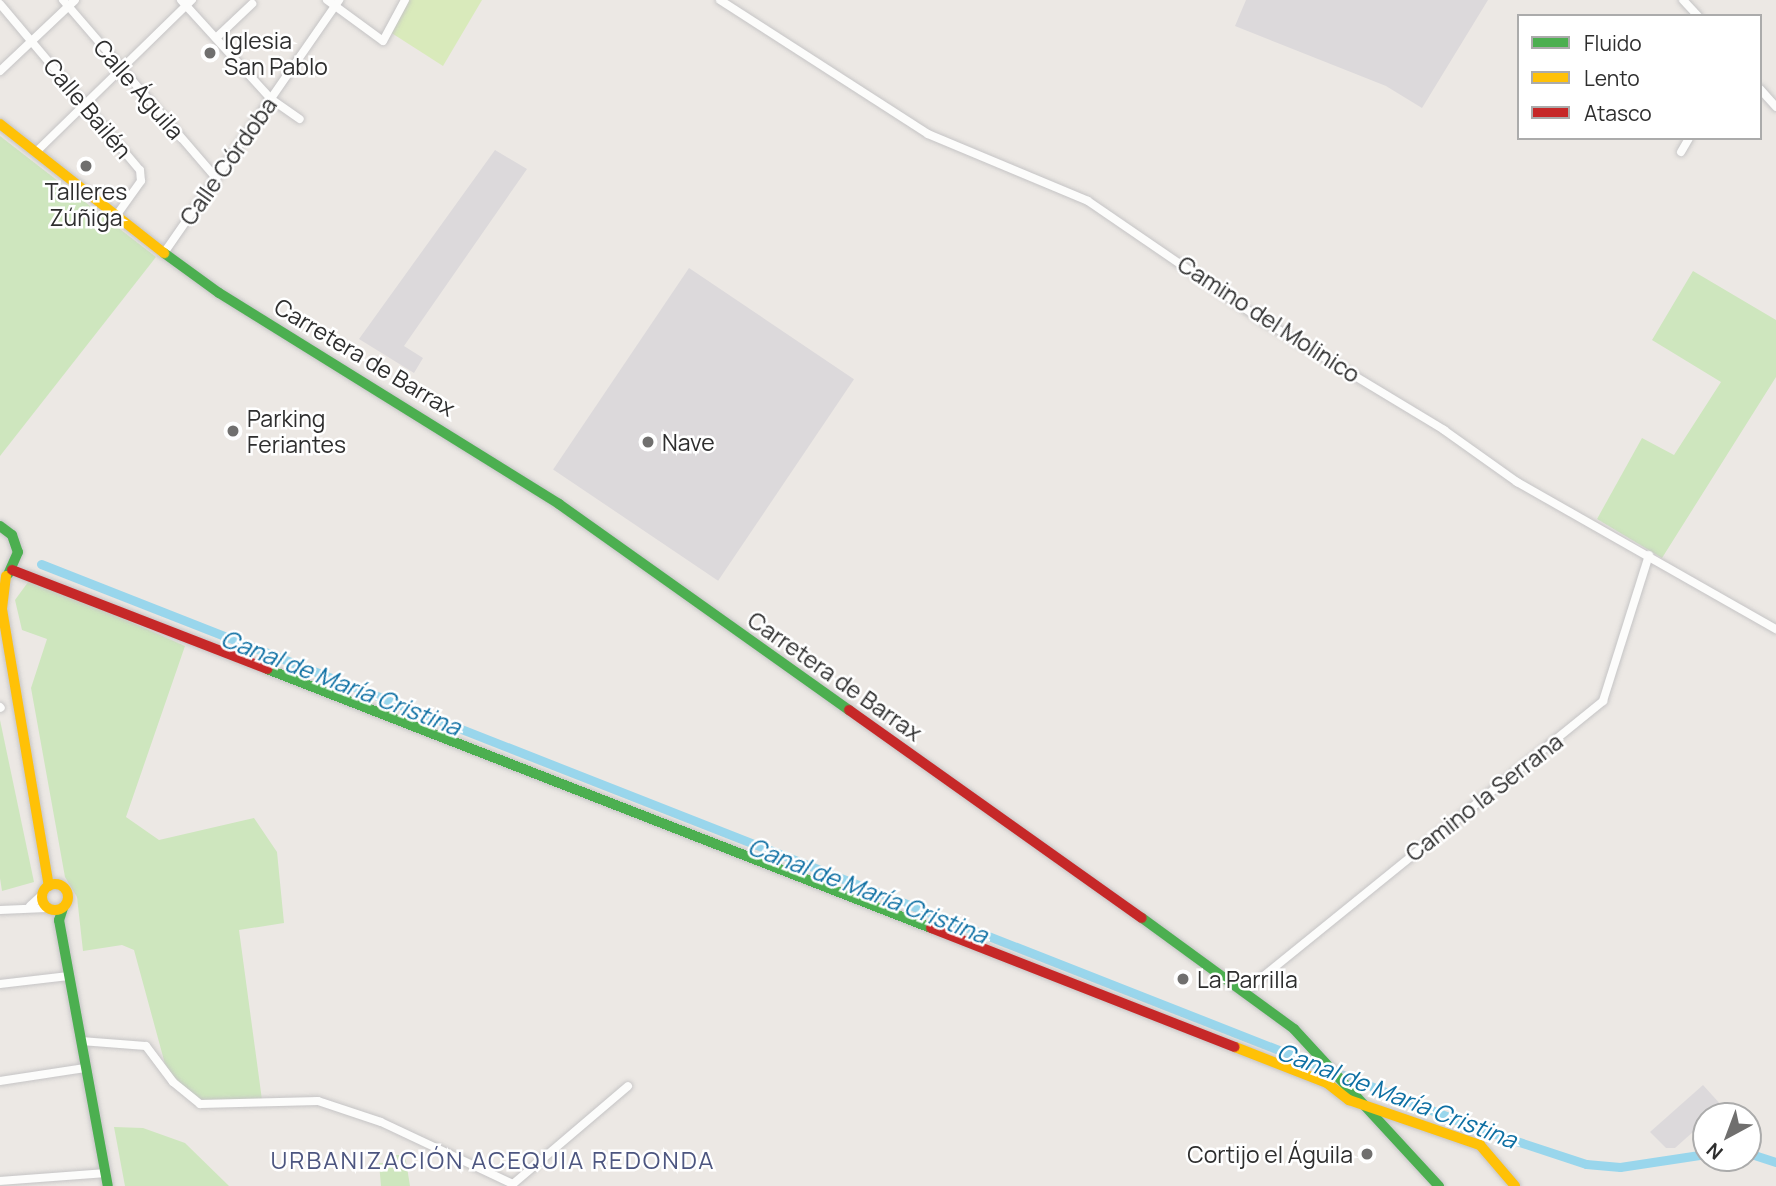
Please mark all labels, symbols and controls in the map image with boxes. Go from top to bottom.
legend [1517,14,1762,140]
place label: Iglesia San Pablo [224,26,328,80]
text: Fluido [1584,29,1642,57]
street label: Calle Águila [88,33,190,145]
marker: Iglesia San Pablo [202,45,218,61]
street label: Calle Bailén [38,52,138,164]
text: Lento [1584,64,1640,92]
street label: Calle Córdoba [174,92,282,230]
text: Atasco [1584,99,1652,127]
marker: Talleres Zúñiga [78,158,94,174]
place label: Talleres Zúñiga [45,177,127,231]
street label: Camino del Molinico [1173,250,1365,388]
street label: Carretera de Barrax [270,292,460,422]
place label: Parking Feriantes [247,404,346,458]
marker: Parking Feriantes [225,423,241,439]
place label: Nave [662,428,715,456]
marker: Nave [640,434,656,450]
street label: Carretera de Barrax [743,606,927,746]
water label: Canal de María Cristina [217,623,465,741]
street label: Camino la Serrana [1400,727,1568,867]
water label: Canal de María Cristina [744,831,992,949]
place label: La Parrilla [1197,965,1298,993]
marker: La Parrilla [1175,971,1191,987]
water label: Canal de María Cristina [1273,1036,1521,1154]
north arrow [1692,1102,1762,1172]
text: N [1701,1137,1728,1166]
place label: Cortijo el Águila [1187,1140,1353,1168]
district label: URBANIZACIÓN ACEQUIA REDONDA [274,1146,712,1174]
marker: Cortijo el Águila [1359,1146,1375,1162]

